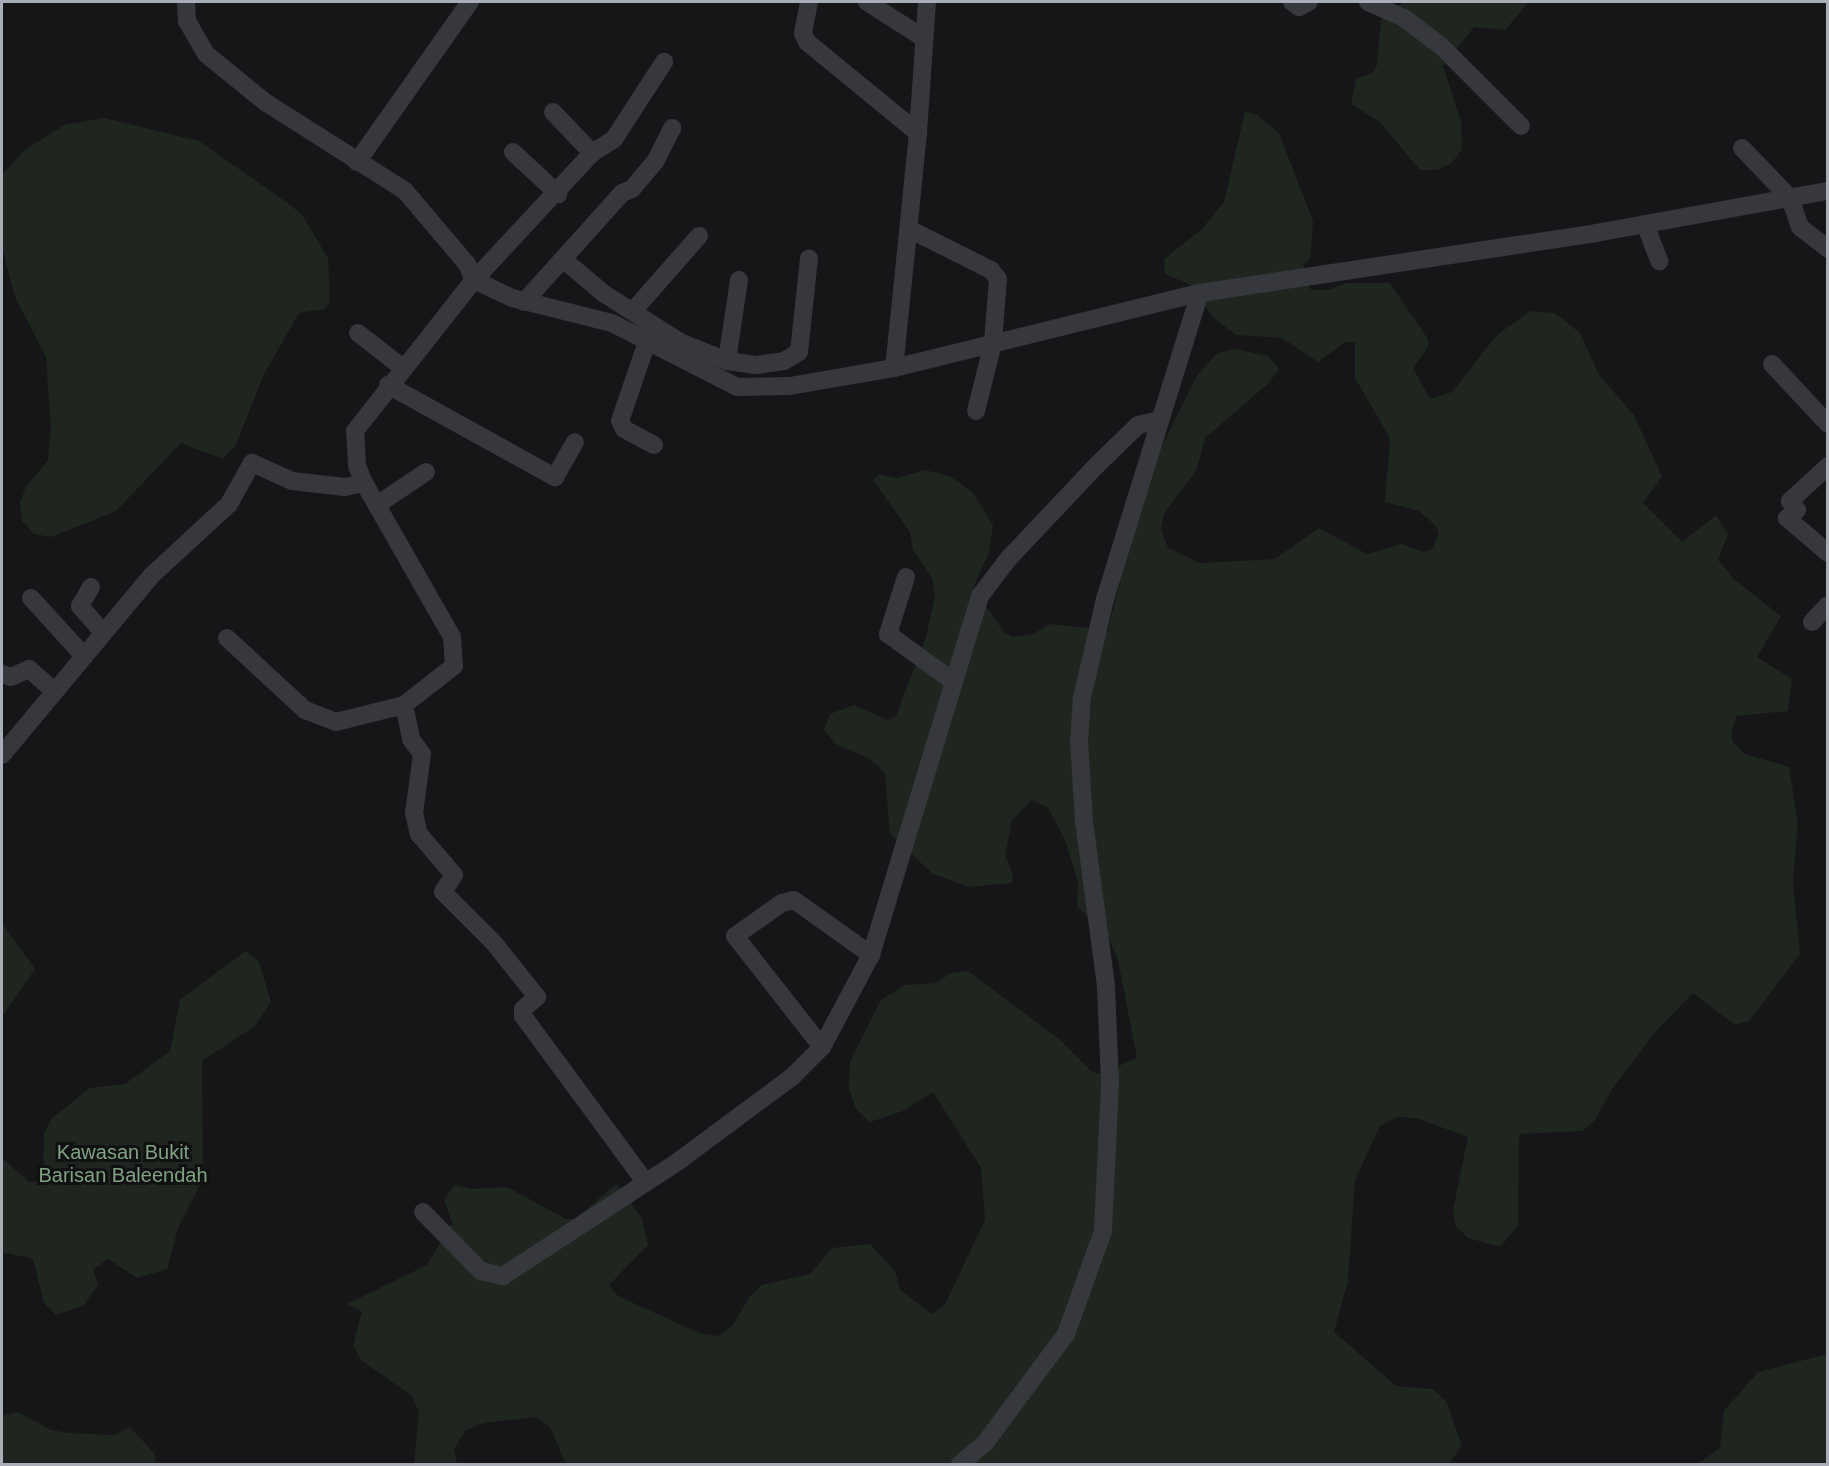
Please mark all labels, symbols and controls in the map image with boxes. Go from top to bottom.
park label: Kawasan Bukit Barisan Baleendah [38,1140,208,1187]

